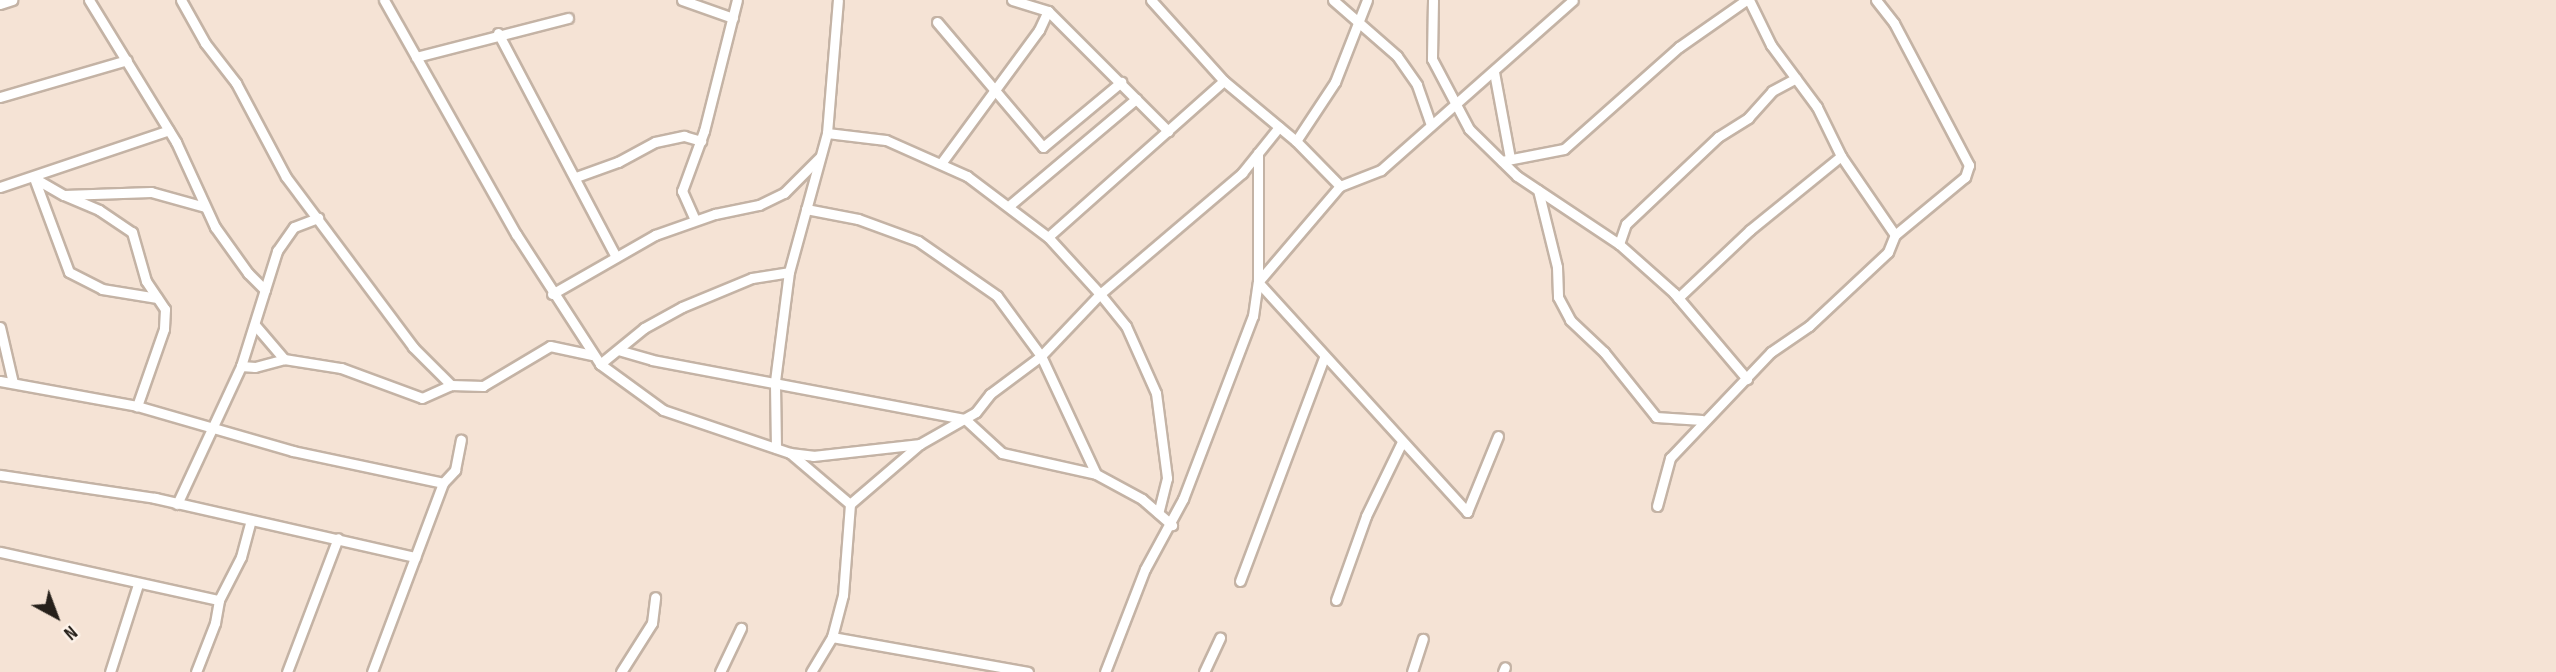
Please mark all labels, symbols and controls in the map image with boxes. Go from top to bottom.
north arrow [21,581,91,651]
text: N [59,620,81,644]

